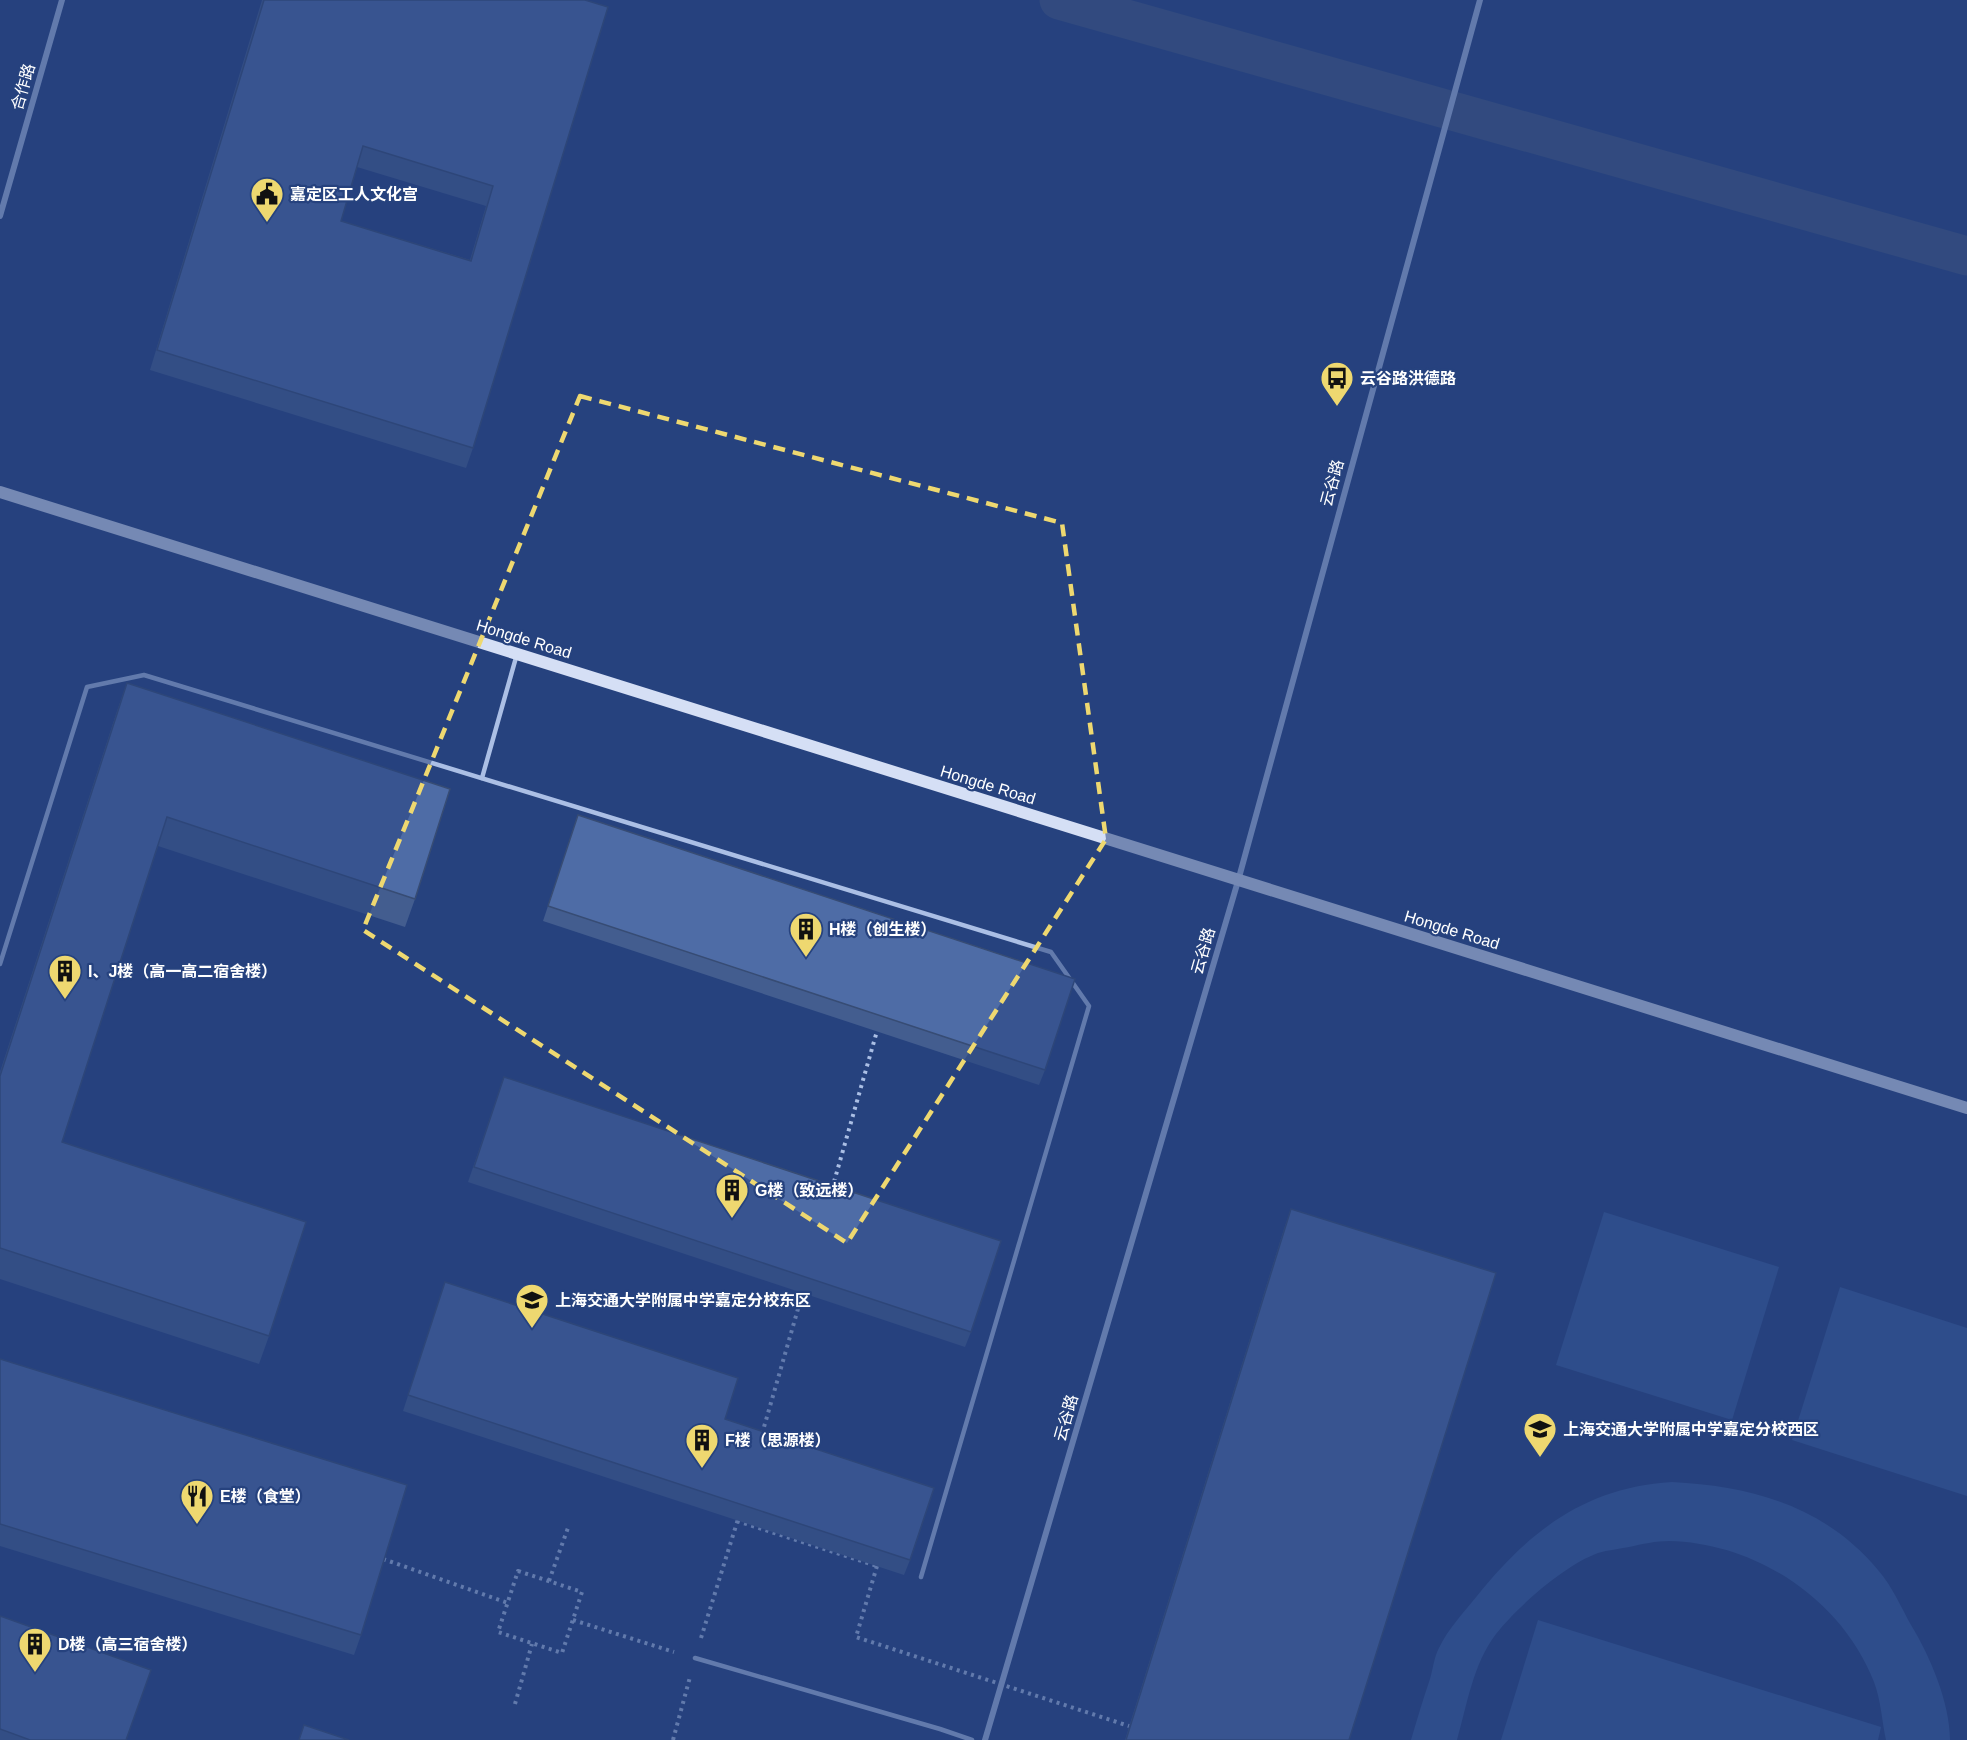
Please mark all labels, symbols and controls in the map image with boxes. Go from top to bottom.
street label: 合作路 [8,62,38,112]
public building icon: 嘉定区工人文化宫 [249,176,285,223]
place label: 嘉定区工人文化宫 [290,185,418,203]
bus stop icon: 云谷路洪德路 [1319,360,1355,407]
place label: 云谷路洪德路 [1360,369,1456,387]
street label: 云谷路 [1318,458,1346,508]
street label: Hongde Road [474,616,574,662]
street label: Hongde Road [938,762,1038,808]
street label: Hongde Road [1402,907,1502,953]
building icon: H楼（创生楼） [788,911,824,958]
place label: H楼（创生楼） [829,921,937,938]
street label: 云谷路 [1188,926,1218,976]
building icon: I、J楼（高一高二宿舍楼） [47,953,83,1000]
place label: I、J楼（高一高二宿舍楼） [88,963,277,980]
building icon: G楼（致远楼） [714,1172,750,1219]
place label: G楼（致远楼） [755,1182,863,1199]
school or university icon: 上海交通大学附属中学嘉定分校东区 [514,1282,550,1329]
place label: 上海交通大学附属中学嘉定分校东区 [555,1291,811,1309]
street label: 云谷路 [1051,1393,1081,1443]
school or university icon: 上海交通大学附属中学嘉定分校西区 [1522,1411,1558,1458]
place label: 上海交通大学附属中学嘉定分校西区 [1563,1420,1819,1438]
building icon: F楼（思源楼） [684,1422,720,1469]
place label: F楼（思源楼） [725,1432,831,1449]
restaurant icon: E楼（食堂） [179,1478,215,1525]
place label: E楼（食堂） [220,1488,311,1505]
building icon: D楼（高三宿舍楼） [17,1626,53,1673]
place label: D楼（高三宿舍楼） [58,1636,198,1653]

